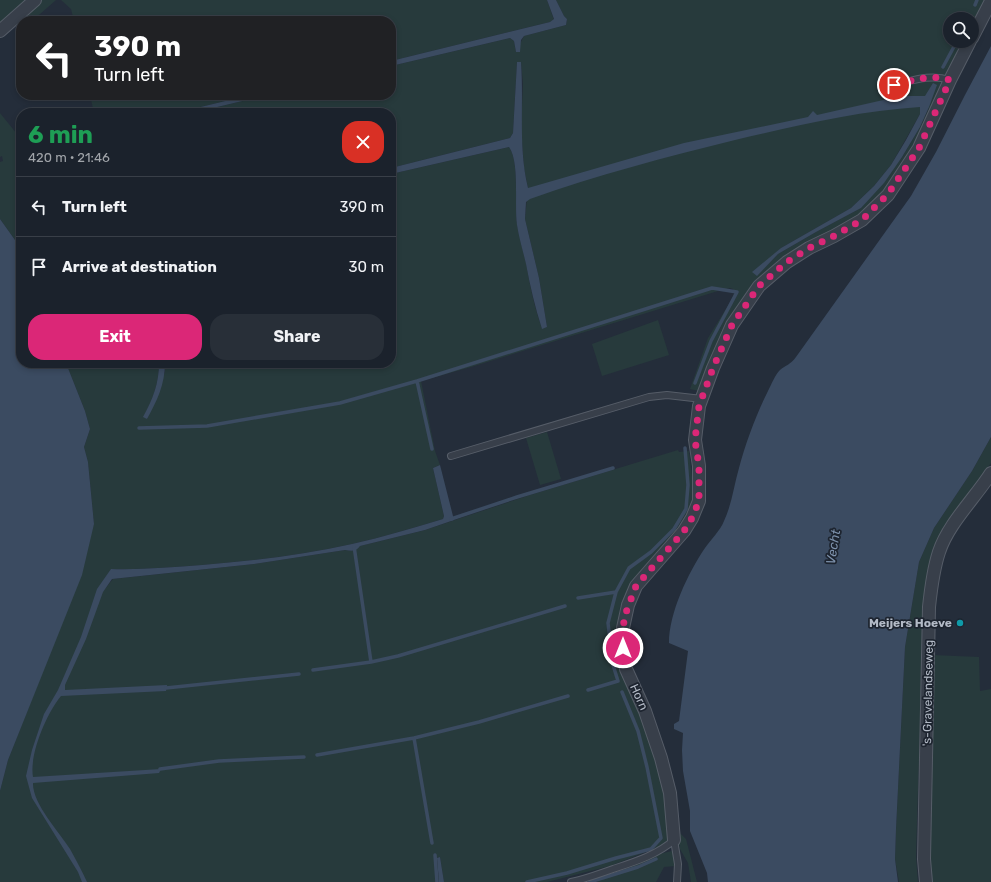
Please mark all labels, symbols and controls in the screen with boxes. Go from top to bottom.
map controls [943,12,979,48]
button: search [943,12,979,48]
text: 390 m [94,30,181,63]
icon: left [28,32,80,84]
text: Turn left [94,64,164,86]
pin [877,68,911,102]
icon: arrive [883,74,905,96]
text: 6 min [28,121,93,149]
button: close [342,121,384,163]
text: 420 m · 21:46 [28,150,110,165]
icon: left [28,196,50,218]
text: Turn left [62,198,127,216]
text: 390 m [340,198,384,216]
icon: arrive [28,256,50,278]
text: Arrive at destination [62,258,217,276]
text: 30 m [348,258,384,276]
button: Exit [28,314,202,360]
button: Share [210,314,384,360]
water label: Vecht [823,528,843,566]
place label: Meijers Hoeve [869,616,952,630]
marker: Meijers Hoeve [955,618,965,628]
position arrow [602,627,644,669]
street label: 's-Gravelandseweg [920,640,936,746]
street label: Horn [627,682,651,712]

